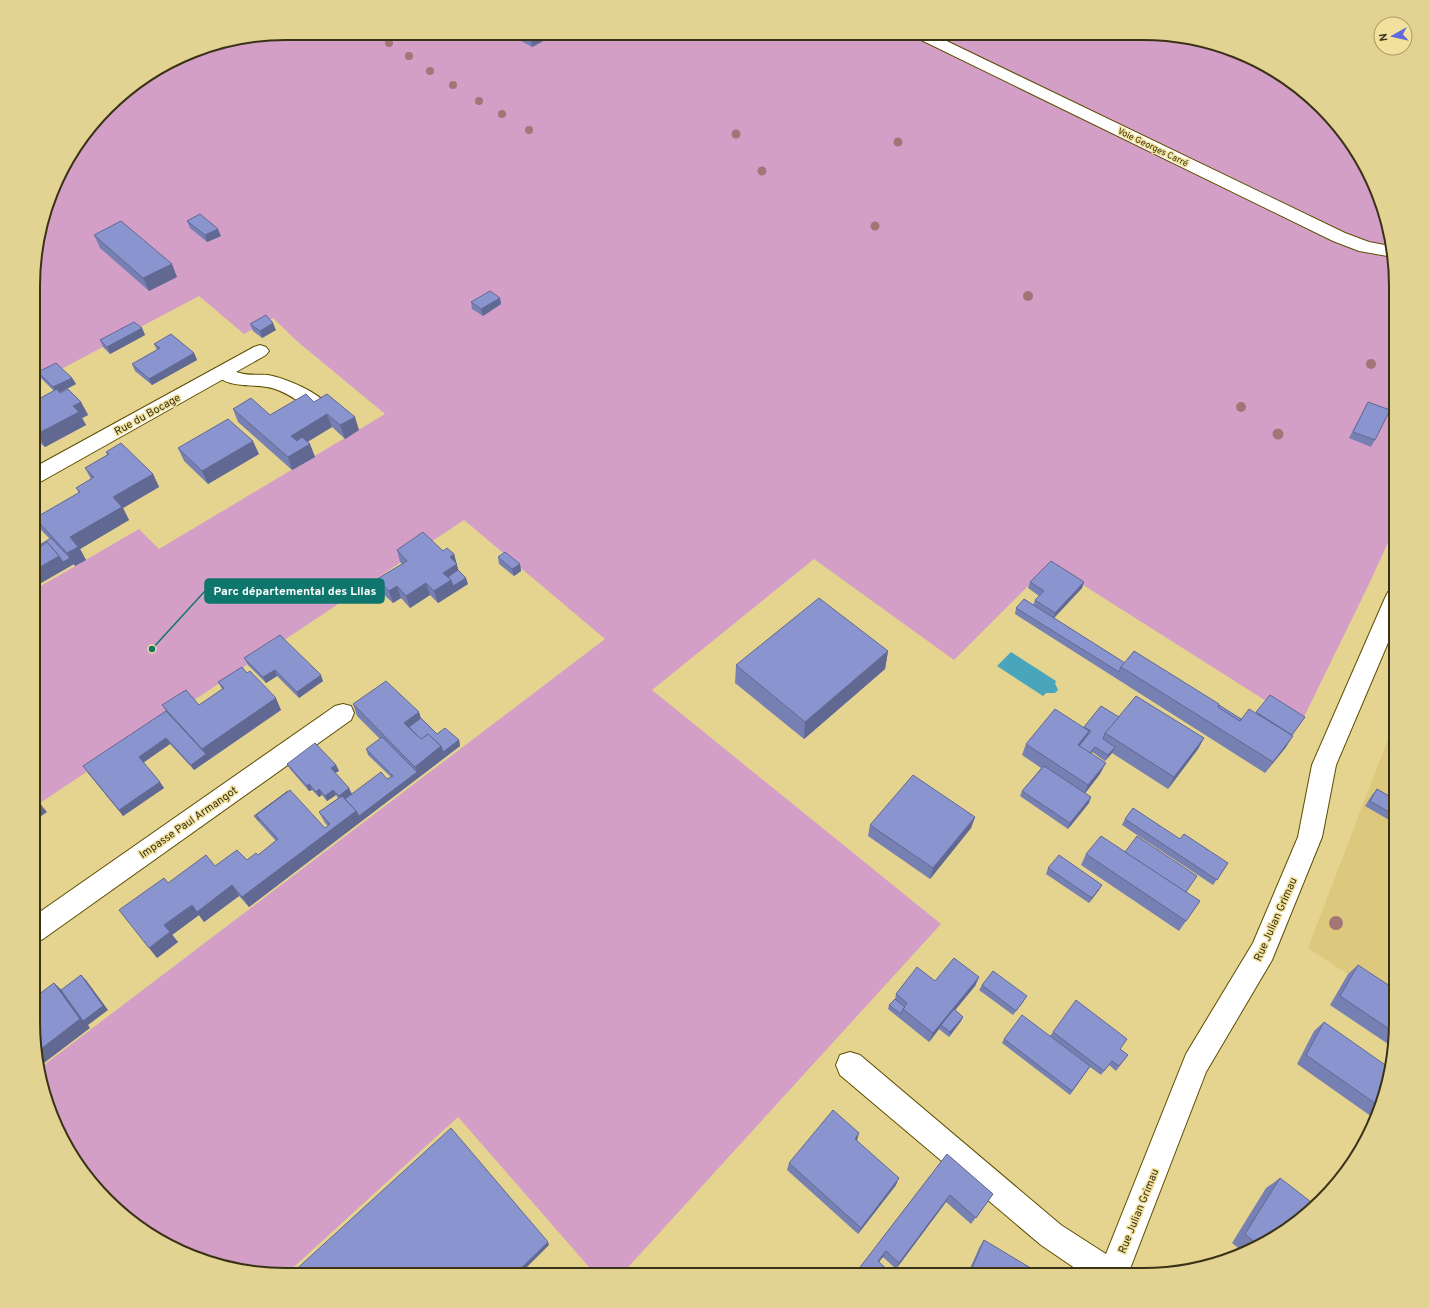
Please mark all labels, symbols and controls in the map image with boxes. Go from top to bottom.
north arrow [1373,16,1413,56]
text: N [1377,32,1392,42]
street label: Voie Georges Carré [1116,126,1190,169]
street label: Rue du Bocage [112,391,183,439]
callout: Parc départemental des Lilas [205,579,384,603]
text: Parc départemental des Lilas [214,584,377,600]
street label: Impasse Paul Armangot [137,784,240,862]
street label: Rue Julian Grimau [1251,875,1301,964]
street label: Rue Julian Grimau [1116,1167,1162,1256]

